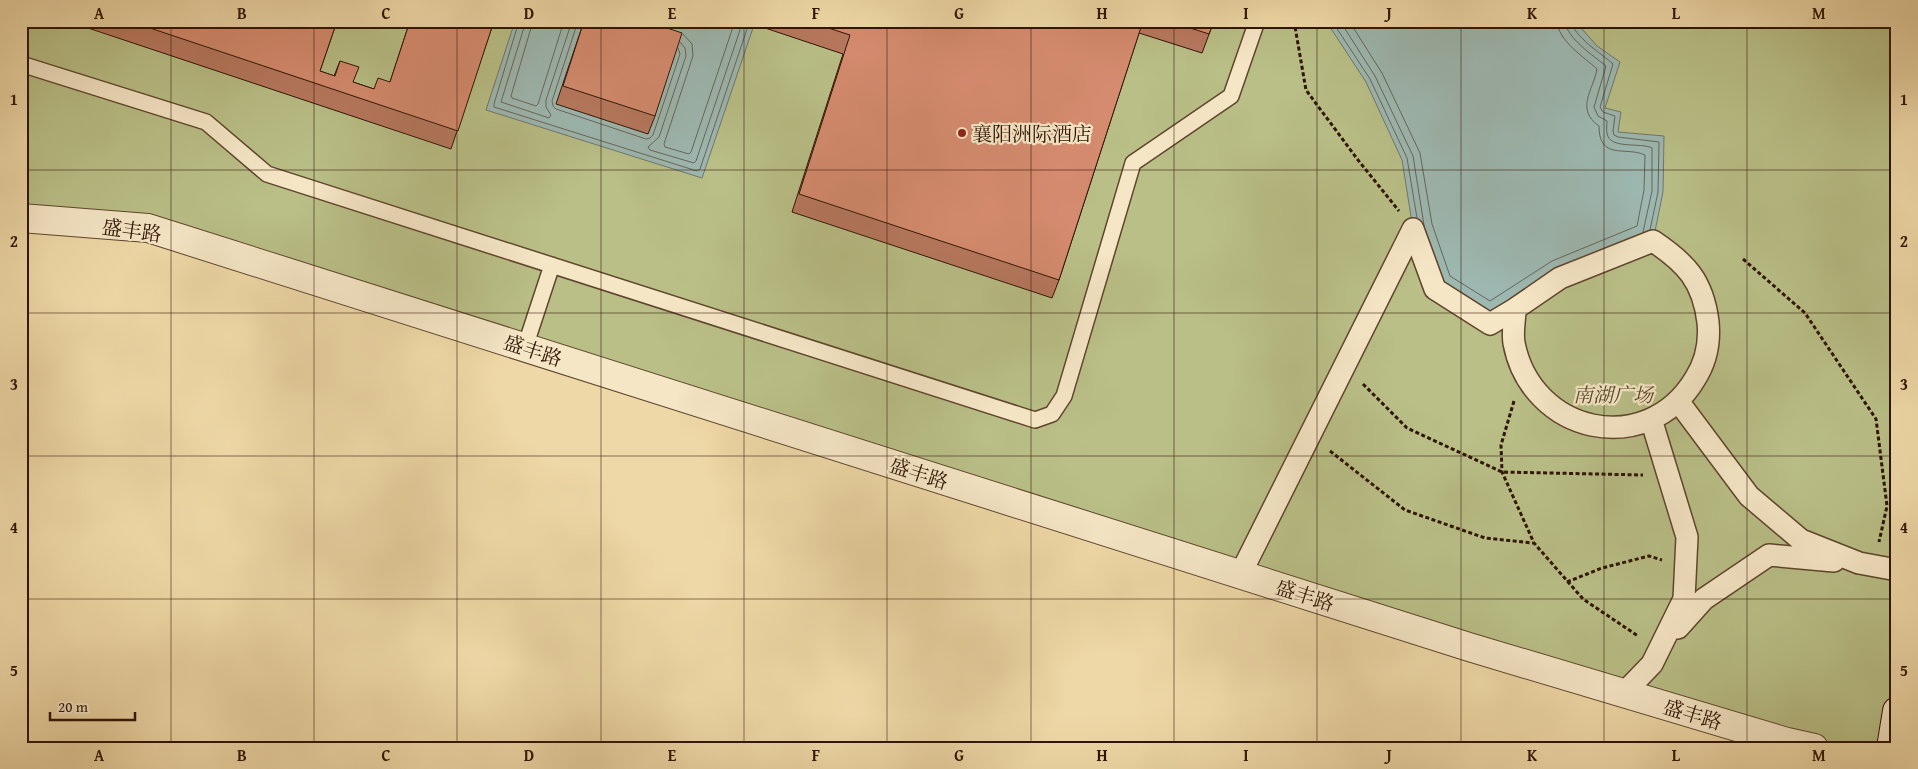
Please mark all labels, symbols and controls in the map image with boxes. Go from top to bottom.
text: A [94,1,105,25]
text: B [237,1,247,25]
text: C [381,1,391,25]
text: D [524,1,534,25]
text: E [668,1,677,25]
text: F [812,1,820,25]
text: G [954,1,964,25]
text: H [1096,1,1108,25]
text: I [1243,1,1249,25]
text: J [1383,1,1392,25]
text: K [1527,1,1538,25]
text: L [1672,1,1681,25]
text: M [1812,1,1826,25]
text: 1 [10,87,18,111]
text: 1 [1900,87,1908,111]
place label: 襄阳洲际酒店 [972,119,1092,148]
marker: 襄阳洲际酒店 [956,127,968,139]
street label: 盛丰路 [100,211,164,249]
text: 2 [10,229,18,253]
text: 2 [1900,229,1908,253]
street label: 盛丰路 [500,327,566,373]
text: 3 [10,372,18,396]
text: 3 [1900,372,1908,396]
park label: 南湖广场 [1573,380,1655,409]
street label: 盛丰路 [886,450,952,496]
text: 4 [10,515,18,539]
text: 4 [1900,515,1908,539]
street label: 盛丰路 [1272,572,1338,618]
text: 5 [10,658,18,682]
text: 5 [1900,658,1908,682]
scale bar [50,689,135,721]
street label: 盛丰路 [1660,691,1726,737]
text: 20 m [58,696,89,717]
text: A [94,743,105,767]
text: B [237,743,247,767]
text: C [381,743,391,767]
text: D [524,743,534,767]
text: E [668,743,677,767]
text: F [812,743,820,767]
text: G [954,743,964,767]
text: H [1096,743,1108,767]
text: I [1243,743,1249,767]
text: J [1383,743,1392,767]
text: K [1527,743,1538,767]
text: L [1672,743,1681,767]
text: M [1812,743,1826,767]

